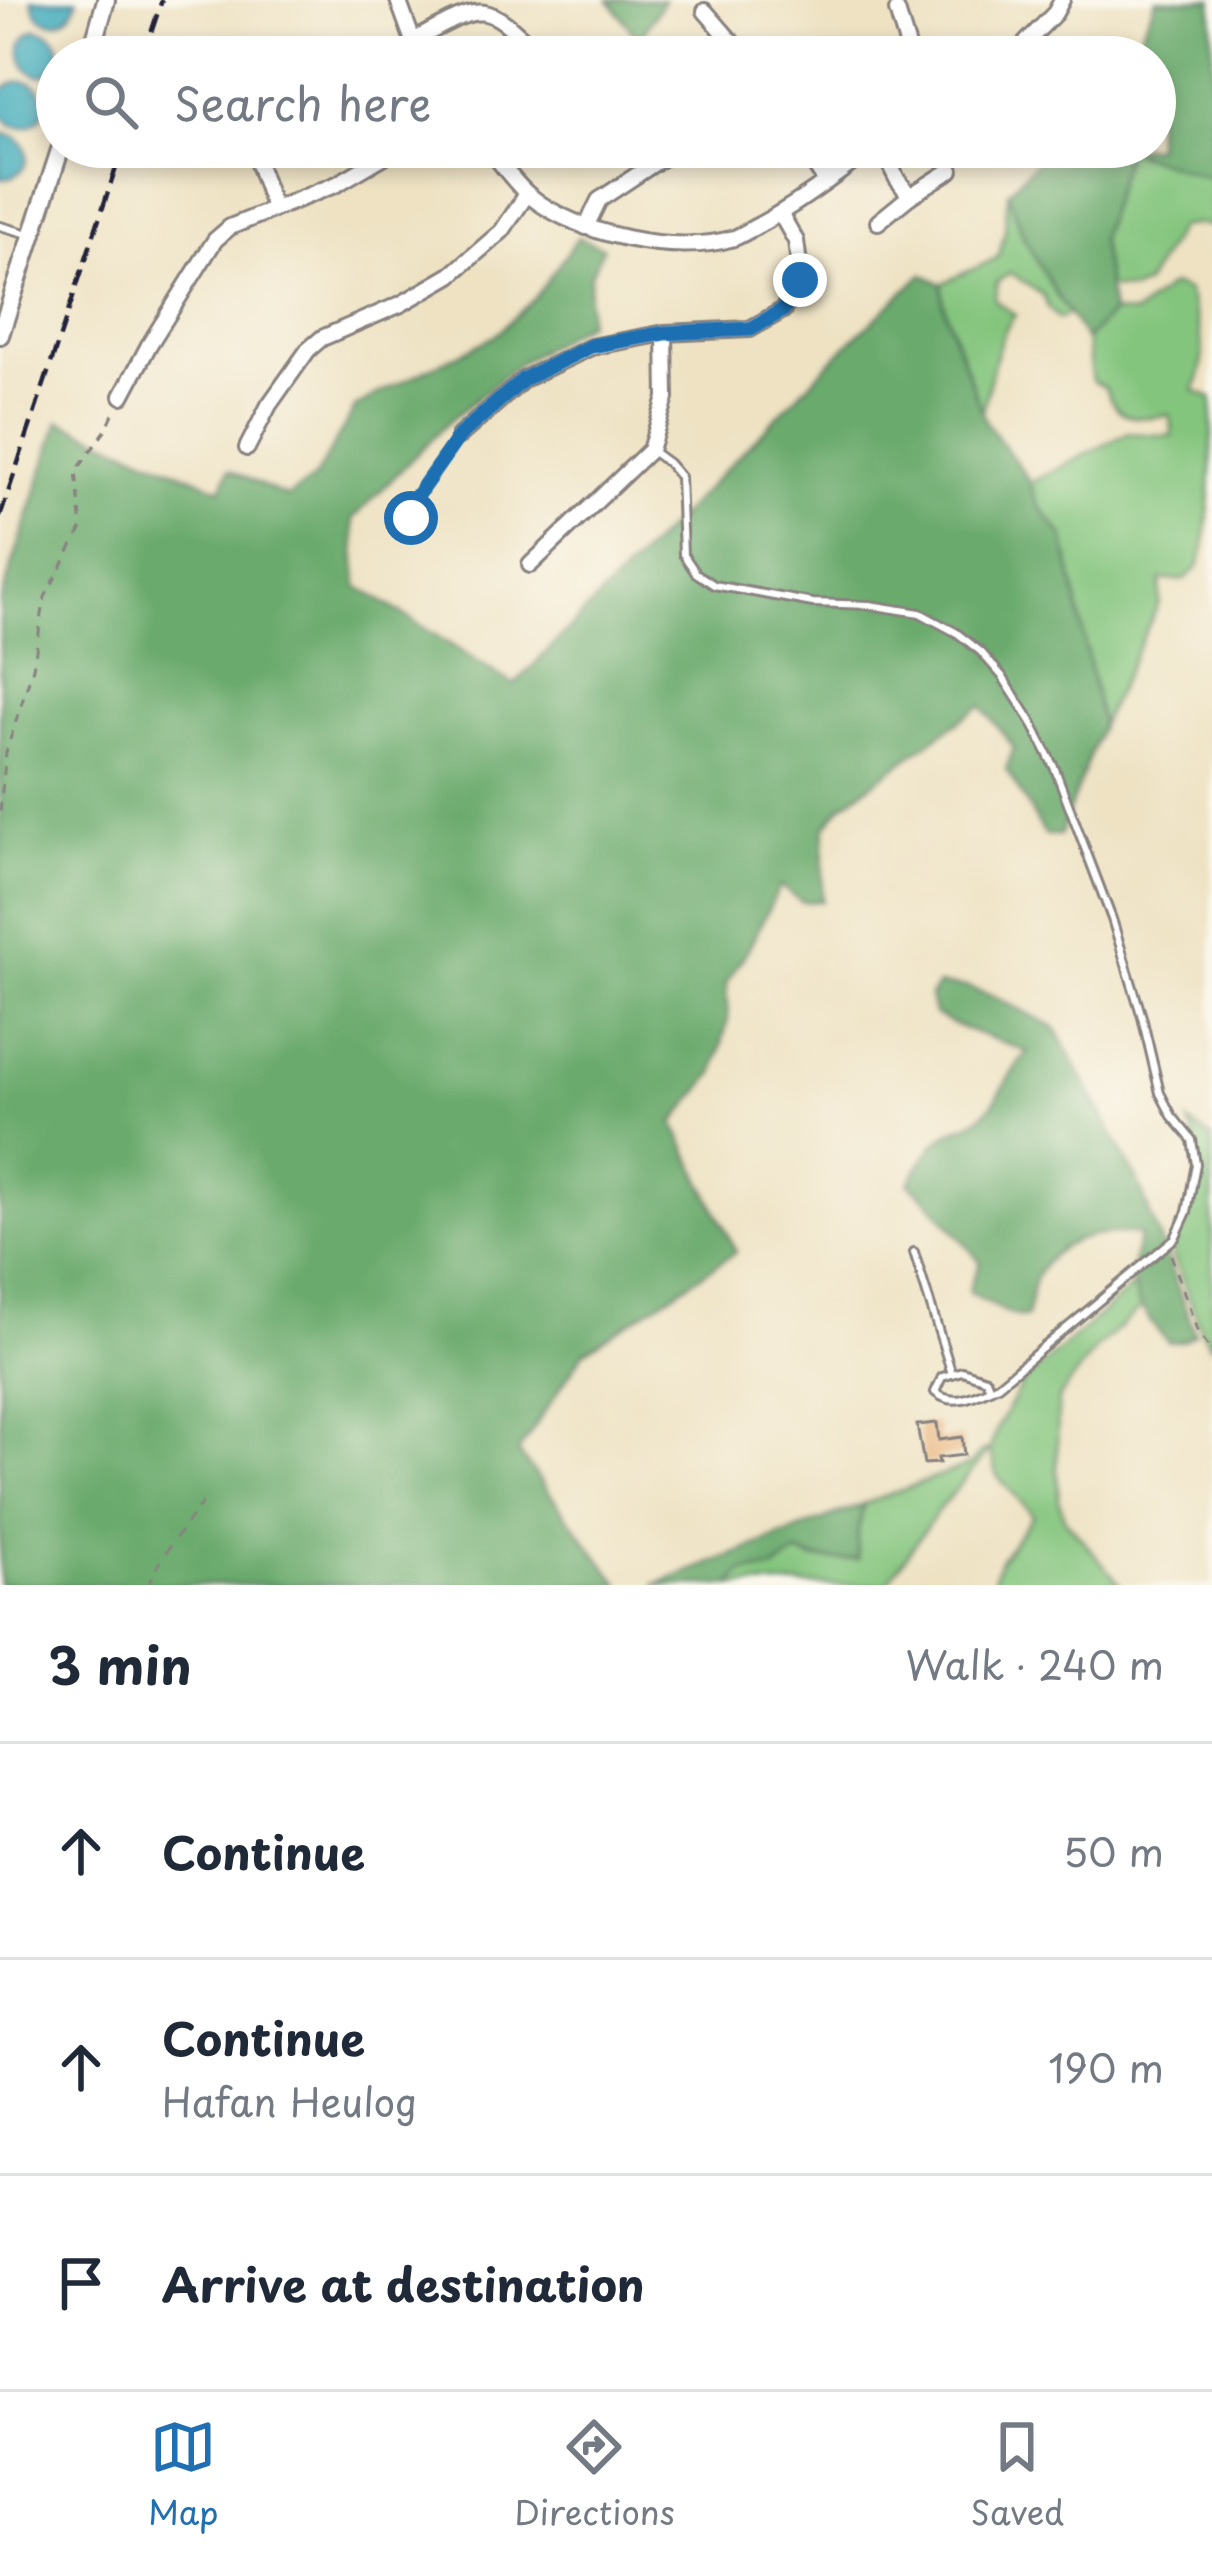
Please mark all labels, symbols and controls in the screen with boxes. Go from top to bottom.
search box [36,36,1176,168]
text: Search here [174,68,431,136]
icon: search [78,69,144,135]
route end [773,253,827,307]
route start [384,491,438,545]
text: 3 min [48,1625,192,1702]
text: Walk · 240 m [906,1634,1164,1693]
text: Continue [162,1817,365,1885]
icon: ahead [48,1818,114,1884]
text: 50 m [1063,1821,1164,1880]
text: Continue [162,2003,365,2071]
icon: ahead [48,2034,114,2100]
text: 190 m [1048,2037,1164,2096]
text: Hafan Heulog [162,2071,417,2130]
text: Arrive at destination [162,2249,645,2317]
icon: arrive [48,2250,114,2316]
tab: Map [148,2414,218,2536]
tab: Directions [514,2414,675,2536]
tab: Saved [970,2414,1064,2536]

